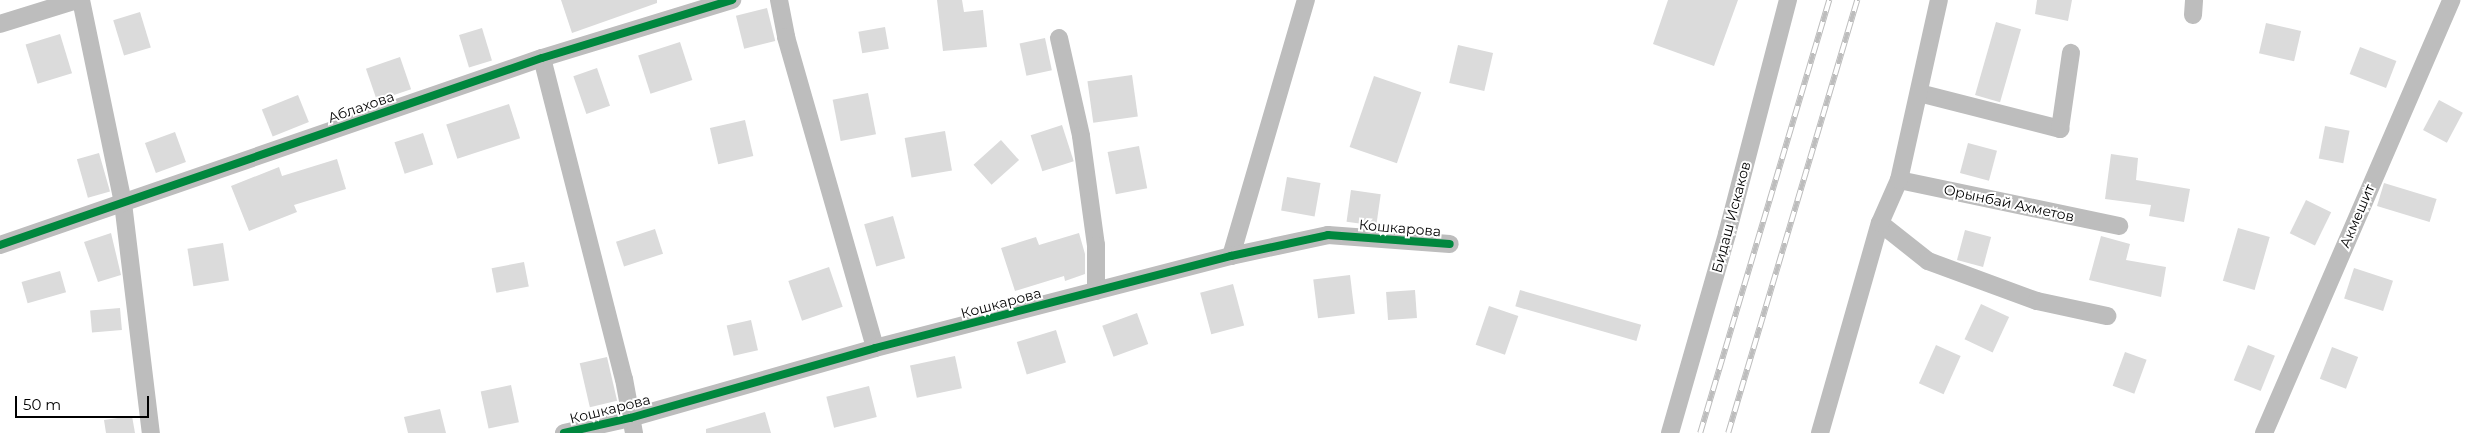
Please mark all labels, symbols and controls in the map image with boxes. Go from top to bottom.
street label: Аблахова [326,88,396,126]
street label: Бидаш Искаков [1708,159,1754,275]
street label: Орынбай Ахметов [1942,181,2076,225]
street label: Акмешит [2336,182,2378,250]
street label: Кошкарова [1358,216,1442,240]
street label: Кошкарова [959,284,1043,322]
scale bar [18,386,151,418]
street label: Кошкарова [568,391,652,427]
text: 50 m [23,395,61,414]

